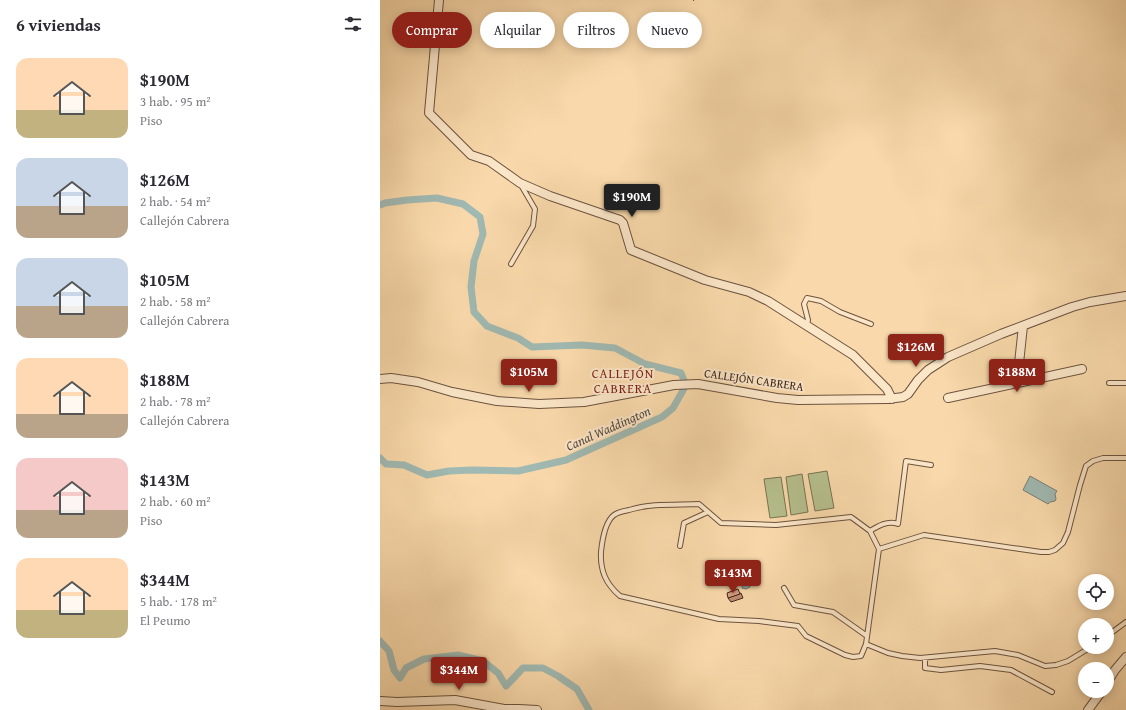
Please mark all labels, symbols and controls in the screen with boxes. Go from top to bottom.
text: 6 viviendas [16,12,101,37]
chip: Comprar [392,12,472,48]
chip: Alquilar [480,12,555,48]
chip: Filtros [563,12,629,48]
chip: Nuevo [637,12,702,48]
icon: filters [342,13,364,35]
text: $190M [140,67,190,92]
icon: home [48,74,96,122]
text: 3 hab. · 95 m² [140,92,211,111]
text: Piso [140,111,162,130]
text: $126M [140,167,190,192]
icon: home [48,174,96,222]
pin: $190M [604,184,660,218]
text: $190M [613,187,651,206]
text: 2 hab. · 54 m² [140,192,211,211]
text: Callejón Cabrera [140,211,229,230]
text: $105M [140,267,190,292]
icon: home [48,274,96,322]
text: 2 hab. · 58 m² [140,292,211,311]
text: Callejón Cabrera [140,311,229,330]
pin: $126M [888,334,944,368]
text: $126M [897,337,935,356]
pin: $105M [501,359,557,393]
pin: $188M [989,359,1045,393]
text: $105M [510,362,548,381]
text: $188M [998,362,1036,381]
district label: CALLEJÓN CABRERA [592,364,654,398]
street label: CALLEJÓN CABRERA [703,364,806,395]
text: $188M [140,367,190,392]
icon: home [48,374,96,422]
text: 2 hab. · 78 m² [140,392,211,411]
water label: Canal Waddington [563,401,654,456]
text: Callejón Cabrera [140,411,229,430]
text: $143M [140,467,190,492]
icon: home [48,474,96,522]
text: 2 hab. · 60 m² [140,492,211,511]
text: Piso [140,511,162,530]
pin: $143M [705,560,761,594]
text: $143M [714,563,752,582]
text: $344M [140,567,190,592]
icon: home [48,574,96,622]
map controls [1078,574,1114,698]
button: locate [1078,574,1114,610]
text: 5 hab. · 178 m² [140,592,217,611]
text: El Peumo [140,611,190,630]
button: + [1078,618,1114,654]
pin: $344M [431,657,487,691]
text: $344M [440,660,478,679]
button: − [1078,662,1114,698]

